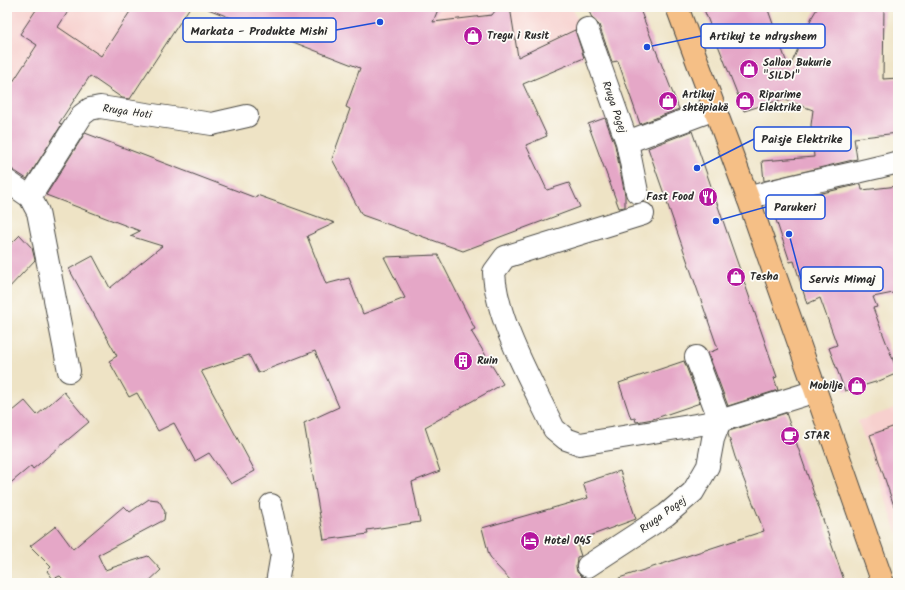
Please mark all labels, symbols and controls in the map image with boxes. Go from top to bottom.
callout: Markata - Produkte Mishi [183,18,336,42]
text: Markata - Produkte Mishi [191,22,328,41]
callout: Artikuj te ndryshem [701,24,825,48]
shop icon: Tregu i Rusit [462,25,484,47]
place label: Tregu i Rusit [487,27,550,45]
text: Artikuj te ndryshem [709,27,817,46]
place label: Sallon Bukurie "SILDI" [763,54,832,85]
shop icon: Sallon Bukurie "SILDI" [738,58,760,80]
street label: Rruga Pogej [597,79,632,137]
place label: Artikuj shtëpiakë [682,86,729,117]
place label: Riparime Elektrike [759,86,802,117]
shop icon: Artikuj shtëpiakë [657,90,679,112]
shop icon: Riparime Elektrike [734,90,756,112]
street label: Rruga Hoti [101,100,153,124]
callout: Paisje Elektrike [754,127,851,151]
text: Paisje Elektrike [761,130,843,149]
restaurant icon: Fast Food [697,186,719,208]
place label: Fast Food [646,188,695,206]
callout: Parukeri [766,195,825,219]
text: Parukeri [774,198,817,217]
shop icon: Tesha [725,266,747,288]
callout: Servis Mimaj [801,267,883,291]
place label: Tesha [750,268,779,286]
text: Servis Mimaj [809,270,876,289]
building icon: Ruin [452,350,474,372]
place label: Ruin [477,352,498,370]
shop icon: Mobilje [846,375,868,397]
place label: Mobilje [809,377,844,395]
cafe icon: STAR [779,425,801,447]
place label: STAR [804,427,830,445]
street label: Rruga Pogej [636,491,691,538]
hotel icon: Hotel 045 [519,530,541,552]
place label: Hotel 045 [544,532,592,550]

